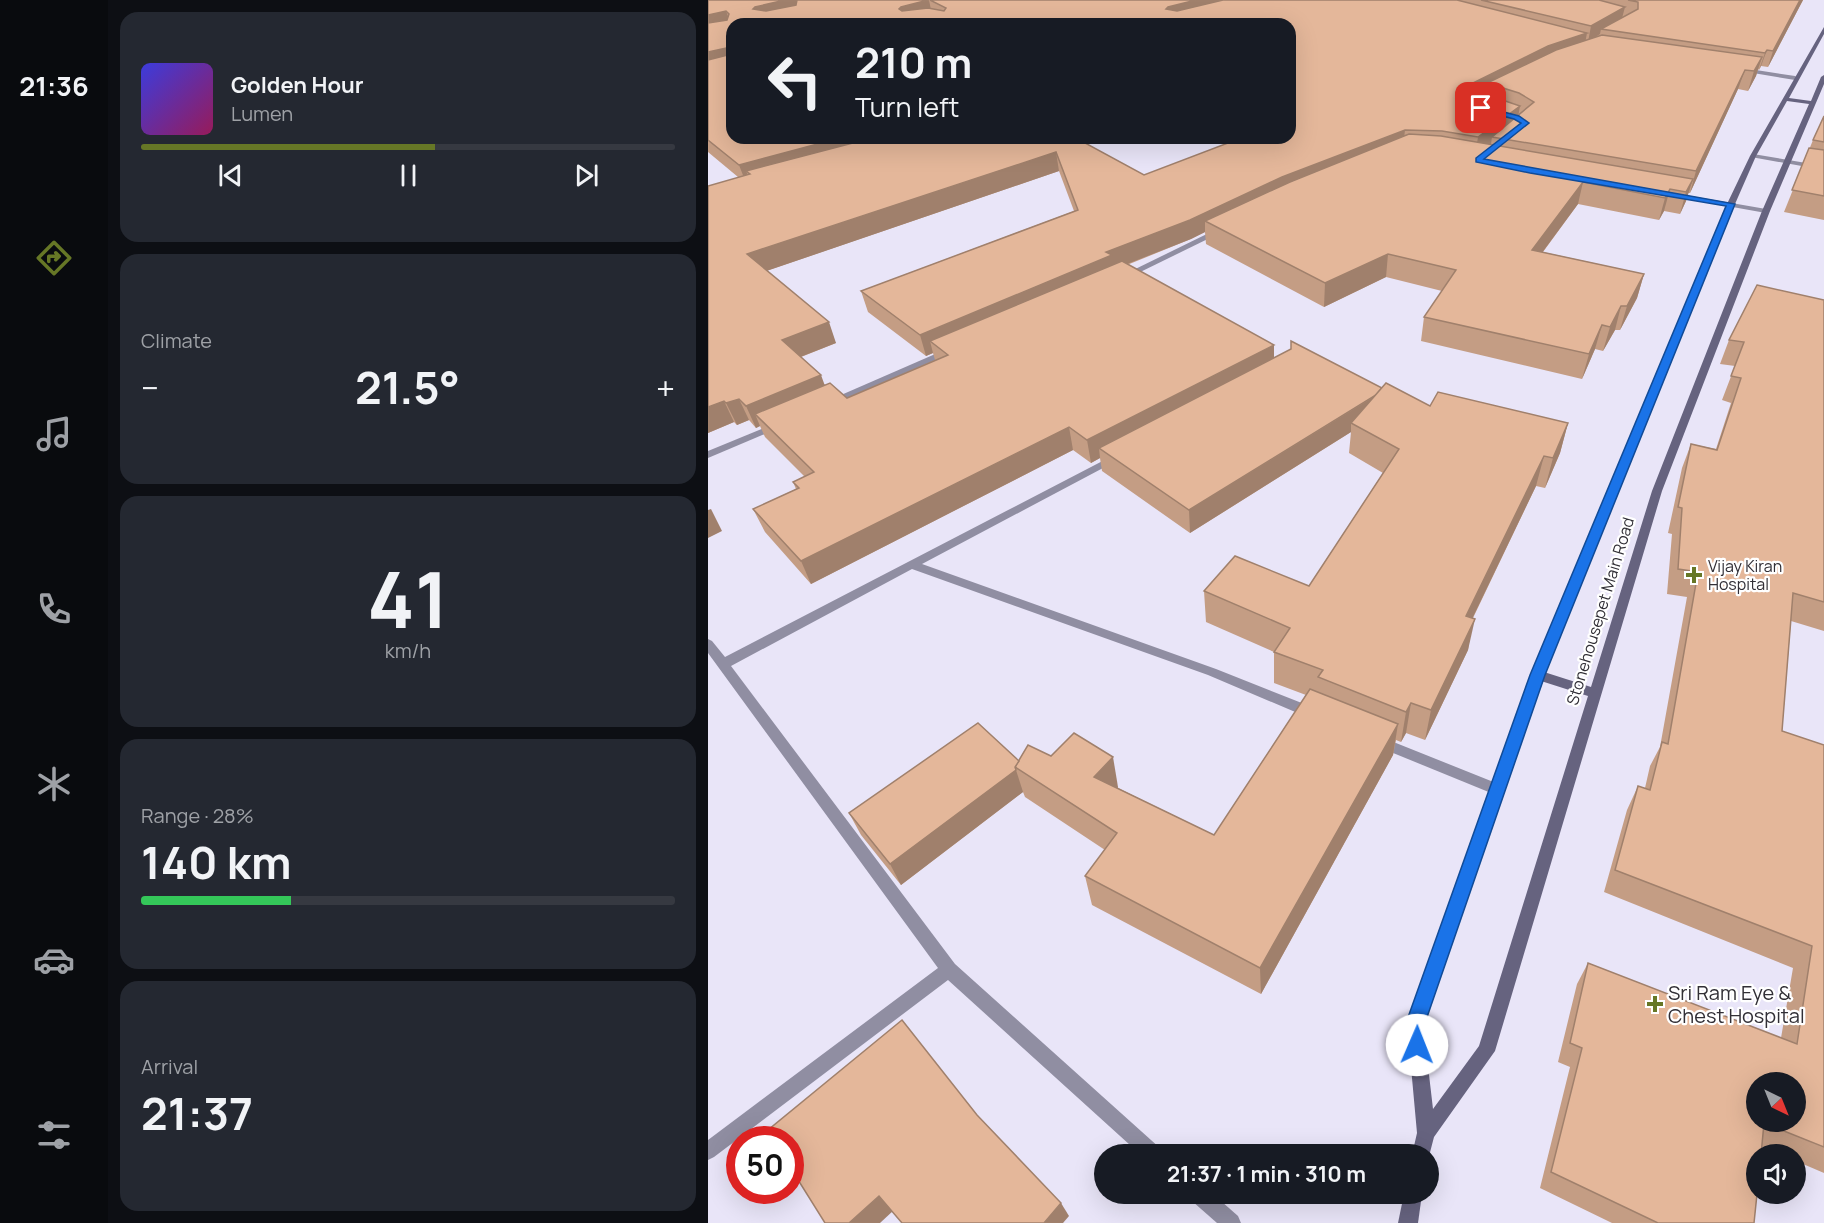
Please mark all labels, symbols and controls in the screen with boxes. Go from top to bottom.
text: 210 m [855,33,972,91]
icon: left [756,42,834,120]
text: 21:36 [19,67,89,104]
text: Golden Hour [231,70,364,100]
pin [1455,82,1506,133]
text: Turn left [855,88,959,125]
icon: arrive [1464,91,1497,124]
text: Lumen [231,100,293,127]
icon: previous [214,159,247,192]
icon: pause [392,159,425,192]
icon: next [570,159,603,192]
icon: directions [33,237,75,279]
text: Climate [141,327,212,354]
text: 21.5° [355,356,460,418]
text: − [141,365,159,410]
text: + [656,365,675,410]
icon: music [33,413,75,455]
street label: Stonehousepet Main Road [1561,514,1639,708]
text: 41 [367,545,449,651]
place label: Vijay Kiran Hospital [1708,555,1782,595]
marker: Vijay Kiran Hospital [1685,566,1703,584]
icon: phone [33,588,75,630]
text: km/h [385,637,431,664]
icon: climate [33,763,75,805]
text: Range · 28% [141,802,254,829]
text: 140 km [141,831,291,893]
icon: car [33,939,75,981]
place label: Sri Ram Eye & Chest Hospital [1668,979,1805,1029]
marker: Sri Ram Eye & Chest Hospital [1646,995,1664,1013]
position arrow [1385,1013,1449,1077]
text: Arrival [141,1053,198,1080]
north arrow [1746,1072,1806,1132]
map controls [1746,1072,1806,1204]
text: 21:37 [141,1082,253,1144]
icon: filters [33,1114,75,1156]
speed limit sign: 50 [726,1126,804,1204]
button: sound [1746,1144,1806,1204]
text: 21:37 · 1 min · 310 m [1167,1159,1366,1189]

